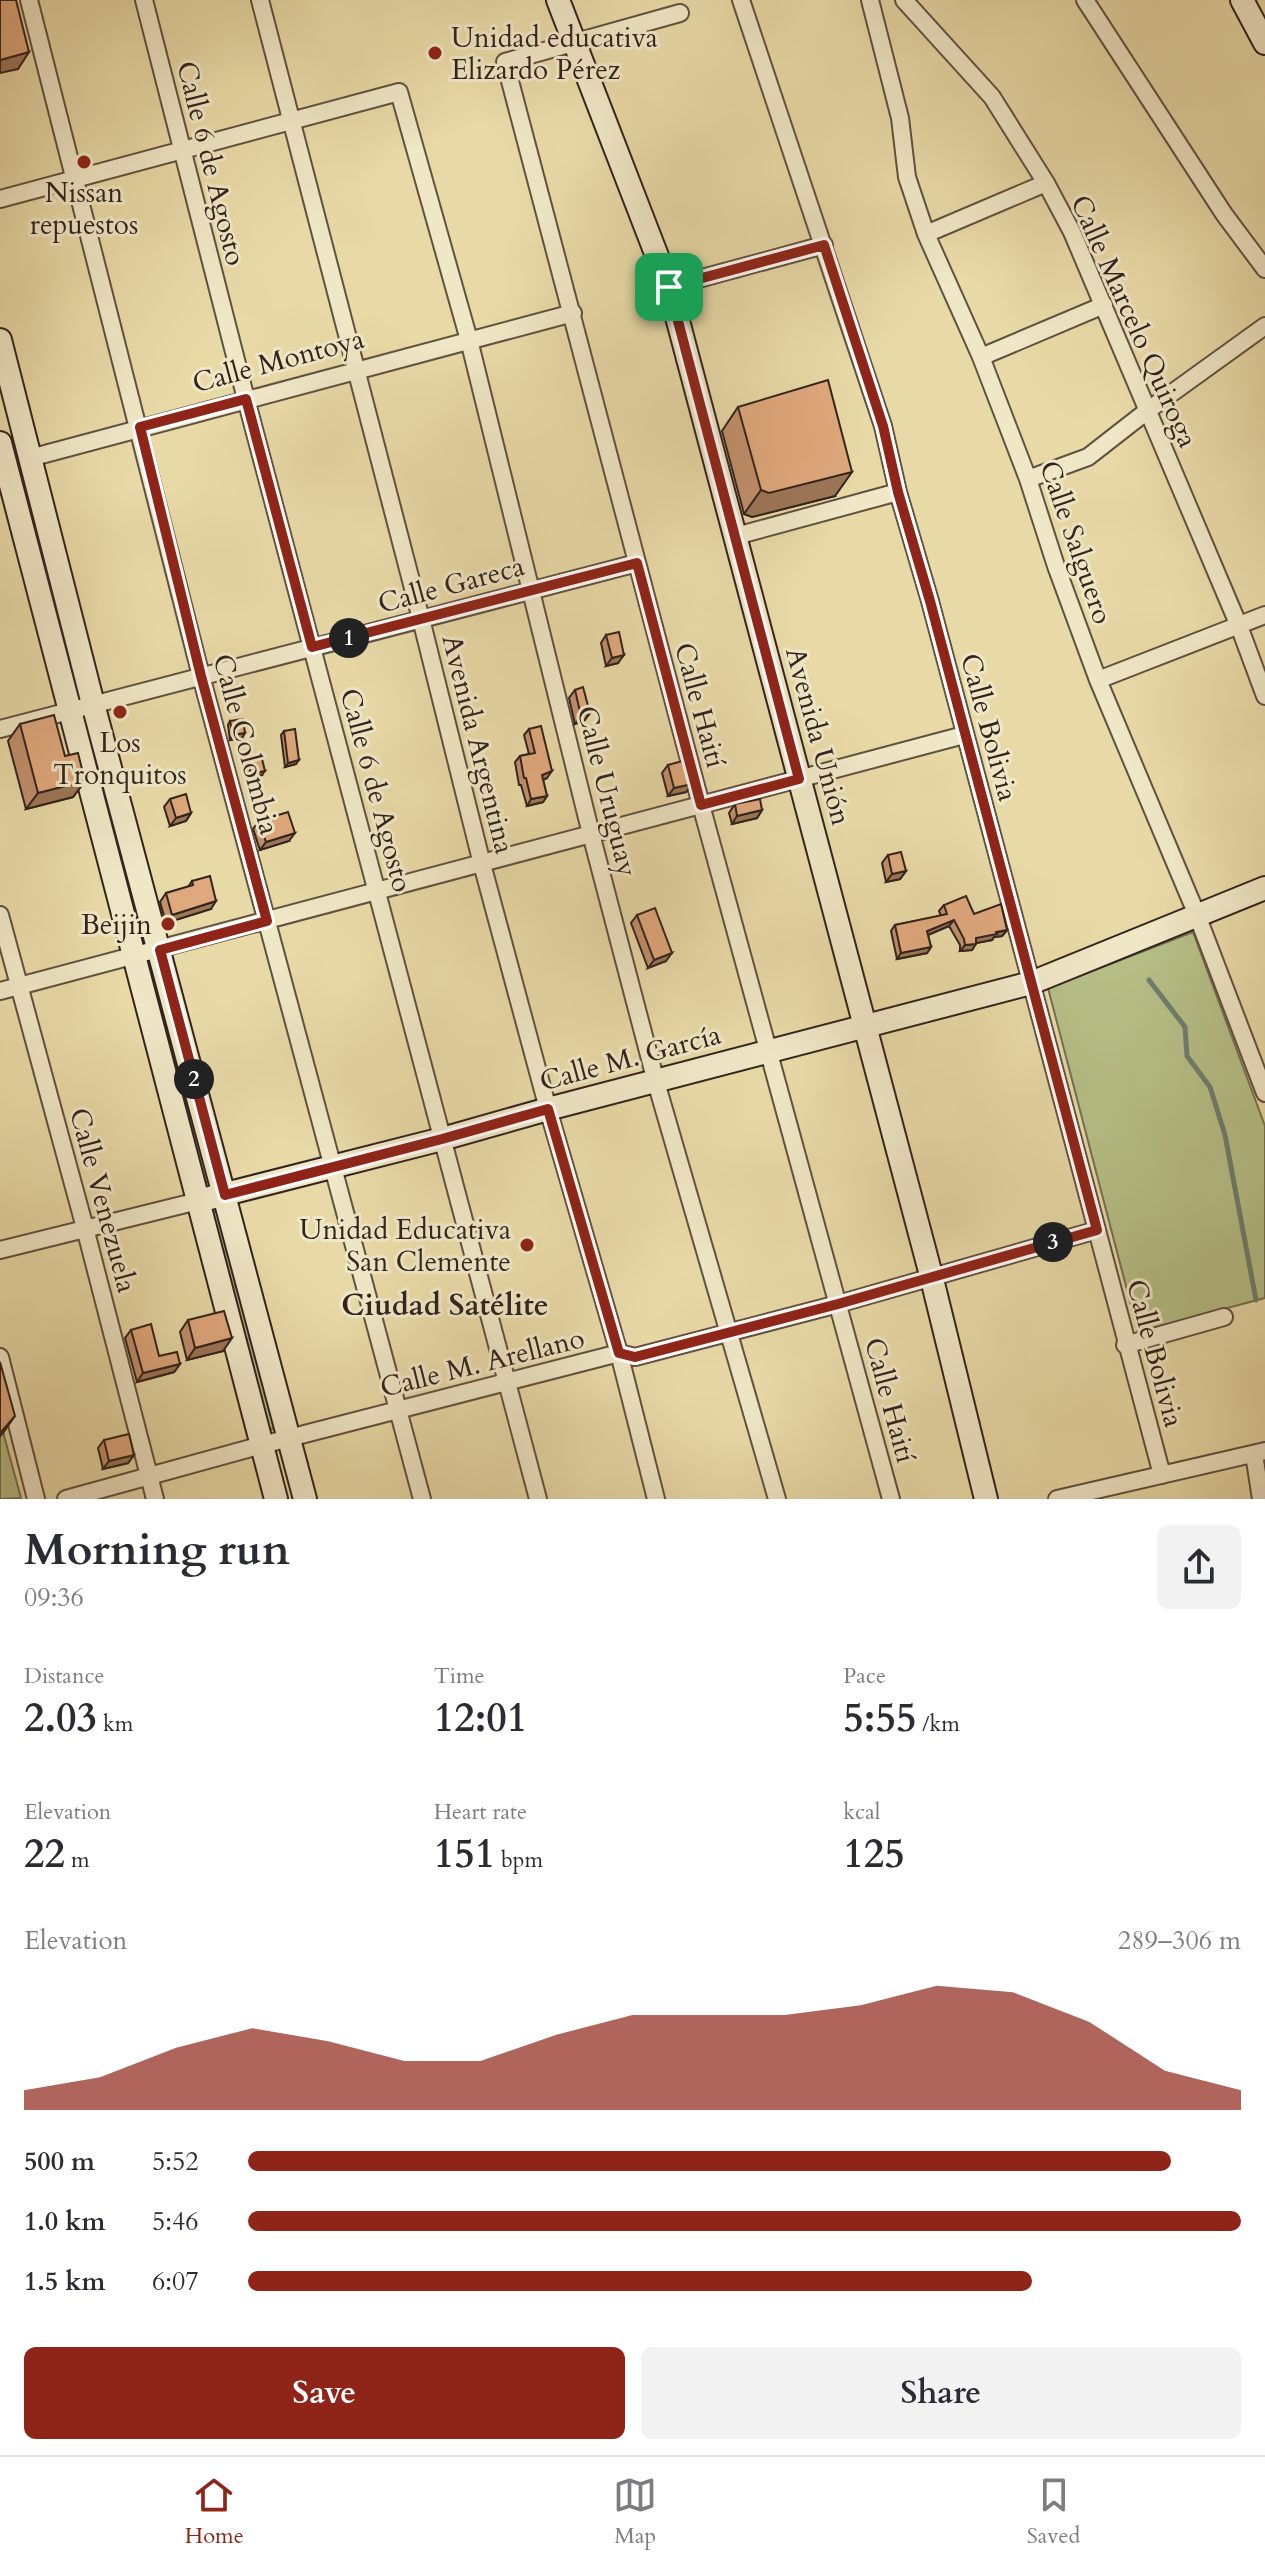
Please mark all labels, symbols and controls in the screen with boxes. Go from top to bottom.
place label: Unidad educativa Elizardo Pérez [451,19,658,89]
marker: Unidad educativa Elizardo Pérez [426,44,444,62]
street label: Calle 6 de Agosto [167,57,255,269]
marker: Nissan repuestos [75,153,93,171]
place label: Nissan repuestos [30,174,138,244]
street label: Calle Marcelo Quiroga [1061,189,1207,454]
pin [635,253,703,321]
icon: arrive [647,265,691,309]
street label: Calle Montoya [188,320,368,402]
street label: Calle Salguero [1030,456,1122,629]
street label: Calle Gareca [374,547,529,623]
pin: 1 [329,618,369,658]
text: 1 [343,623,355,653]
street label: Avenida Argentina [432,631,524,858]
street label: Calle Haití [665,638,735,772]
street label: Avenida Unión [776,643,860,830]
street label: Calle Bolivia [951,649,1027,805]
street label: Calle Colombia [204,650,288,839]
street label: Calle 6 de Agosto [331,684,421,896]
street label: Calle Uruguay [567,702,647,881]
marker: Los Tronquitos [111,703,129,721]
place label: Los Tronquitos [53,724,187,794]
place label: Beijin [81,906,152,944]
marker: Beijin [159,915,177,933]
street label: Calle M. García [535,1016,725,1100]
pin: 2 [174,1059,214,1099]
text: 2 [188,1064,200,1094]
street label: Calle Venezuela [60,1104,146,1297]
place label: Unidad Educativa San Clemente [300,1211,511,1281]
pin: 3 [1033,1222,1073,1262]
text: 3 [1047,1227,1059,1257]
marker: Unidad Educativa San Clemente [518,1236,536,1254]
street label: Calle Bolivia [1117,1275,1193,1431]
district label: Ciudad Satélite [341,1285,549,1326]
street label: Calle M. Arellano [376,1319,588,1407]
street label: Calle Haití [855,1333,925,1467]
text: Morning run [24,1520,290,1580]
button: share [1157,1525,1241,1609]
text: 09:36 [24,1580,84,1615]
text: Distance [24,1661,104,1691]
text: Time [434,1661,485,1691]
text: Pace [843,1661,886,1691]
text: 2.03 [24,1691,97,1746]
text: 12:01 [434,1691,527,1746]
text: 5:55 [843,1691,916,1746]
text: km [97,1709,133,1739]
text: /km [916,1709,960,1739]
text: Elevation [24,1797,111,1827]
text: Heart rate [434,1797,527,1827]
text: kcal [843,1797,880,1827]
text: 22 [24,1827,65,1882]
text: 151 [434,1827,495,1882]
text: 125 [843,1827,905,1882]
text: m [65,1845,90,1875]
text: bpm [495,1845,543,1875]
text: Elevation [24,1923,127,1958]
text: 289–306 m [1118,1923,1241,1958]
text: 500 m [24,2144,95,2179]
text: 5:52 [152,2144,199,2179]
text: 1.0 km [24,2204,105,2239]
text: 5:46 [152,2204,199,2239]
text: 1.5 km [24,2264,105,2299]
text: 6:07 [152,2264,199,2299]
button: Save [24,2347,625,2439]
button: Share [641,2347,1241,2439]
tab: Home [185,2473,244,2551]
tab: Map [613,2473,657,2551]
tab: Saved [1027,2473,1080,2551]

